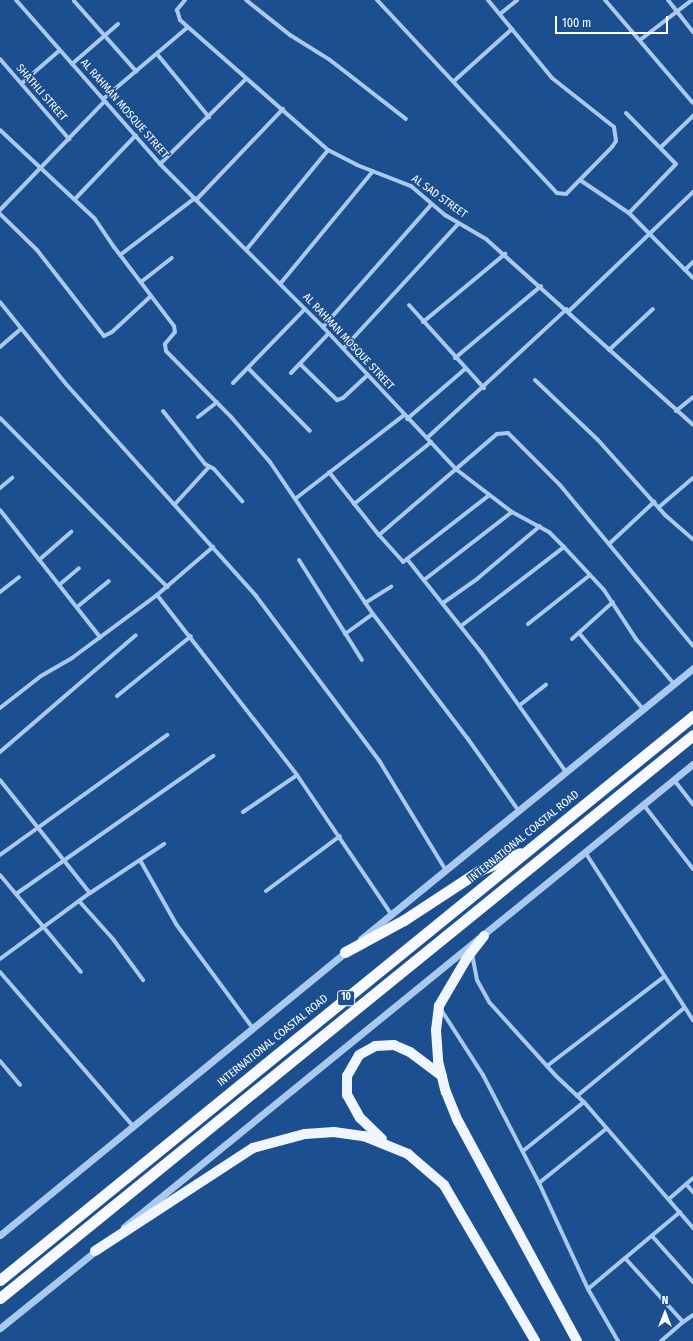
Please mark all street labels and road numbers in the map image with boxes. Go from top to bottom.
street label: AL RAHMAN MOSQUE STREET [77,57,171,161]
street label: SHATHLI STREET [13,62,69,124]
street label: AL SAD STREET [409,173,469,221]
street label: AL RAHMAN MOSQUE STREET [300,291,396,393]
street label: INTERNATIONAL COASTAL ROAD [466,788,582,886]
road number: 10 [337,990,355,1006]
street label: INTERNATIONAL COASTAL ROAD [215,992,331,1090]

